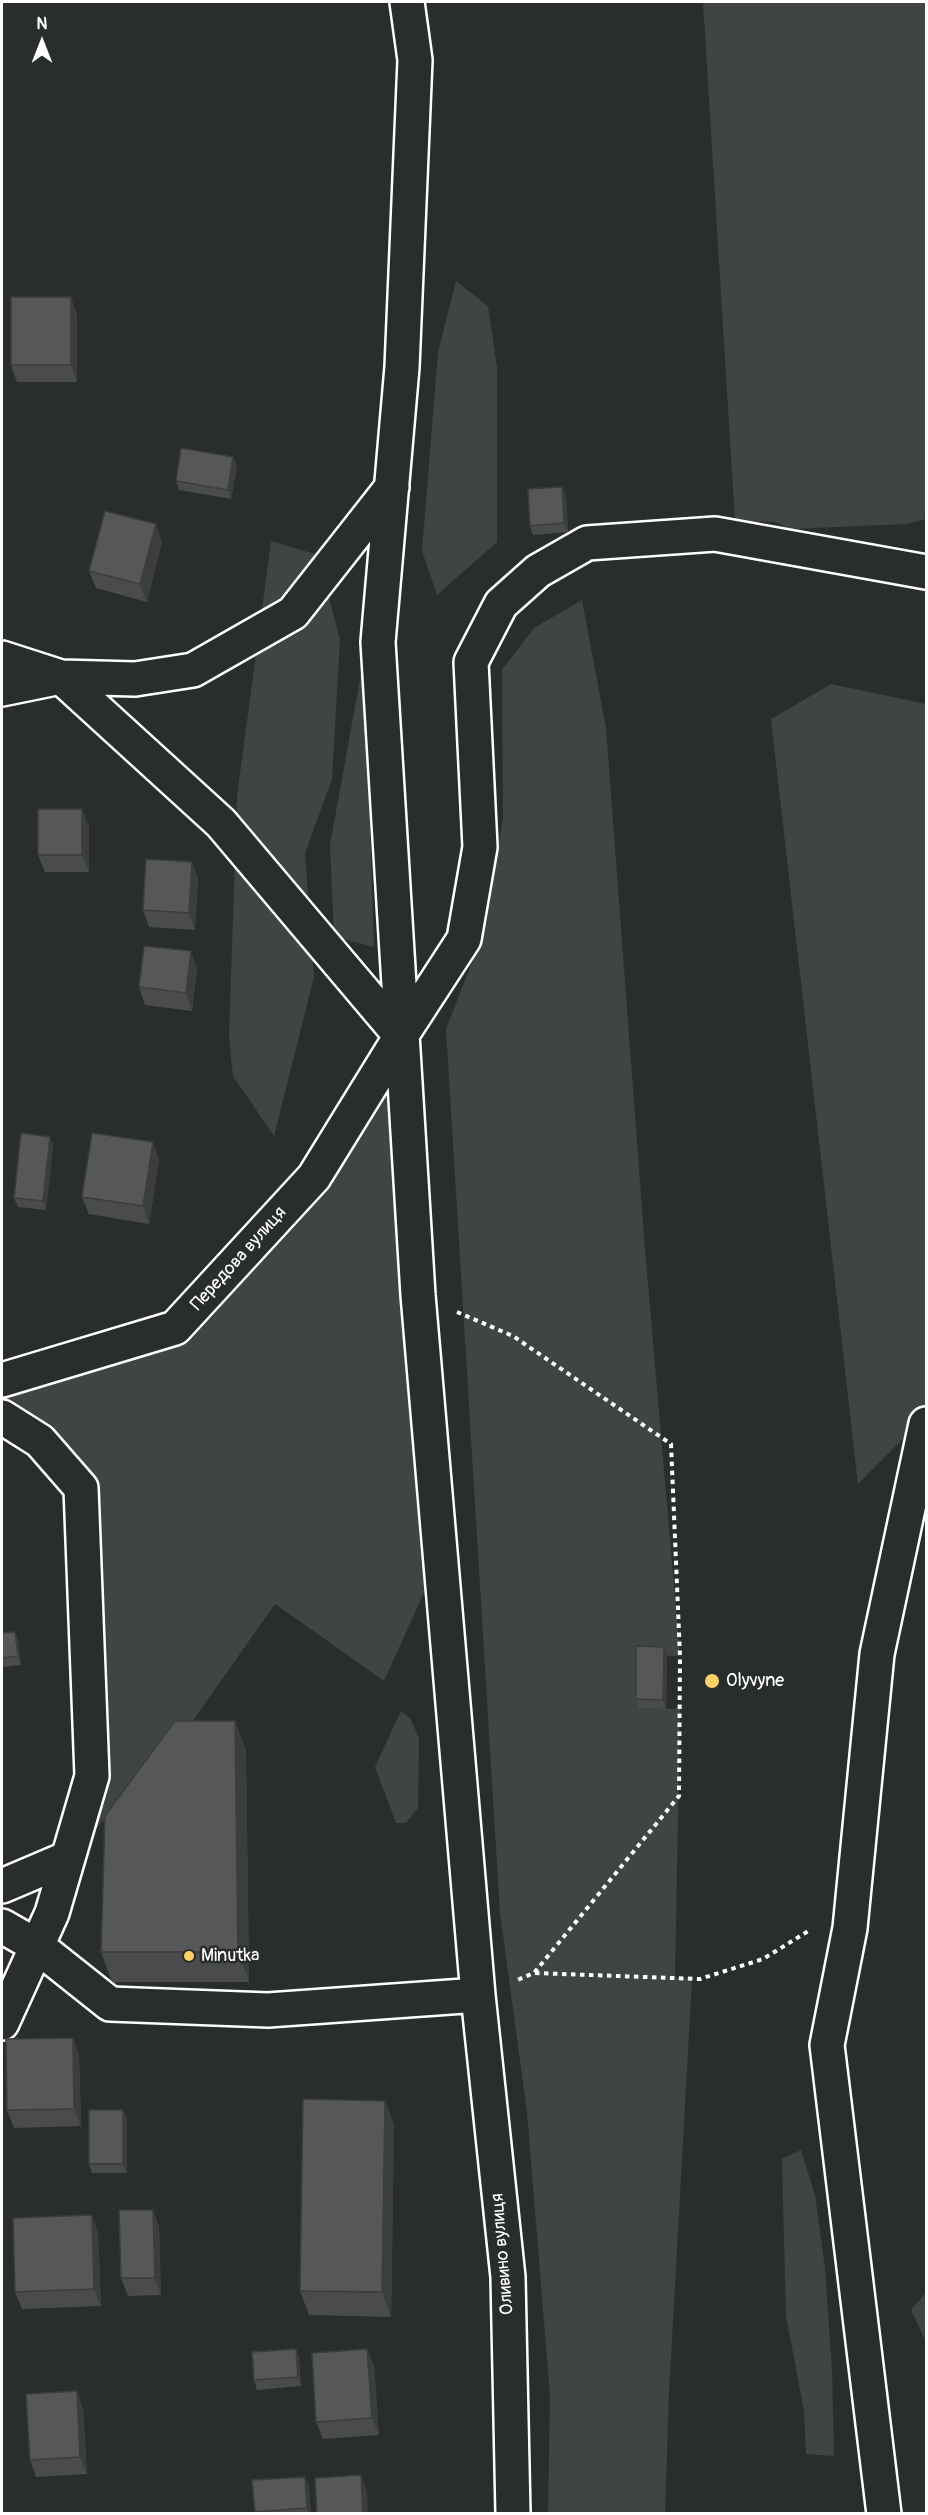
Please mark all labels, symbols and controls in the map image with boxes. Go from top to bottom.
north arrow [12,12,72,72]
text: N [37,14,47,34]
street label: Передова вулиця [187,1203,291,1315]
place label: Olyvyne [726,1670,784,1692]
marker: Olyvyne [703,1672,721,1690]
place label: Minutka [201,1945,259,1967]
marker: Minutka [182,1949,196,1963]
street label: Оливино вулиця [487,2192,519,2316]

